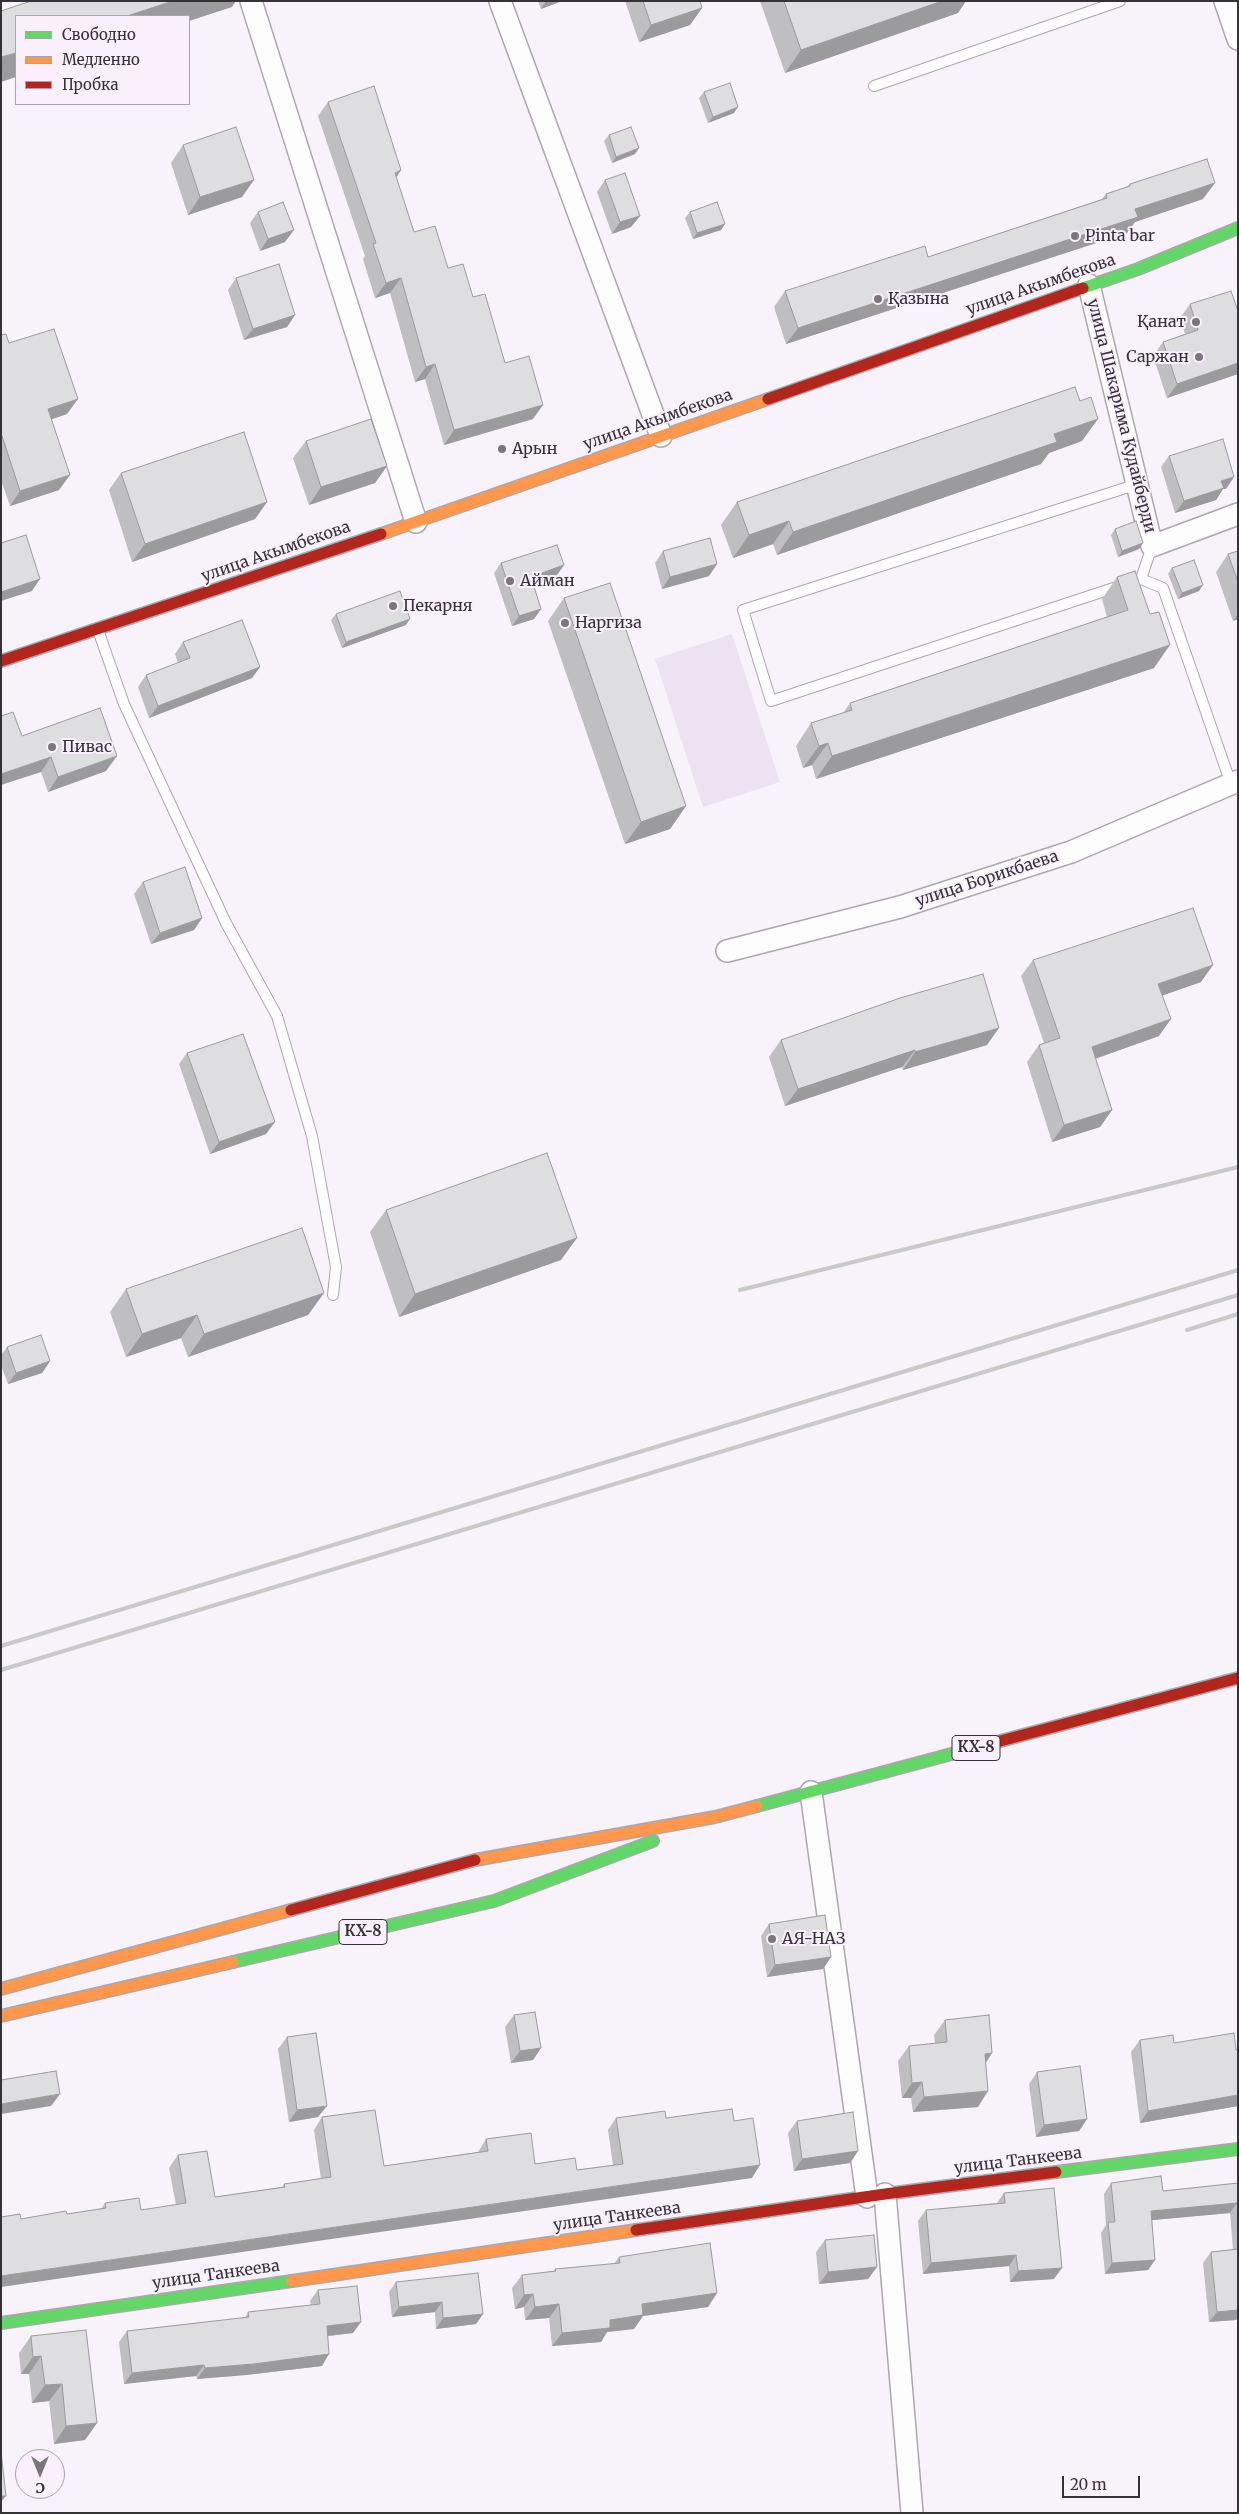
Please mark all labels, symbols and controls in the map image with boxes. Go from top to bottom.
legend [15,15,190,105]
text: Свободно [62,25,136,44]
text: Медленно [62,50,140,69]
text: Пробка [62,75,119,94]
place label: Pinta bar [1085,226,1155,246]
marker: Pinta bar [1069,230,1081,242]
street label: улица Акымбекова [964,250,1118,320]
place label: Қазына [888,289,949,309]
marker: Қазына [872,293,884,305]
street label: улица Шакарима Кудайберди [1083,297,1159,535]
place label: Қанат [1137,312,1186,332]
marker: Қанат [1190,316,1202,328]
place label: Саржан [1126,347,1189,367]
marker: Саржан [1193,351,1205,363]
street label: улица Акымбекова [581,385,735,455]
place label: Арын [512,439,558,459]
marker: Арын [496,443,508,455]
street label: улица Акымбекова [199,517,353,587]
place label: Айман [520,571,575,591]
marker: Айман [504,575,516,587]
place label: Пекарня [403,596,472,616]
marker: Пекарня [387,600,399,612]
place label: Наргиза [575,613,642,633]
marker: Наргиза [559,617,571,629]
place label: Пивас [62,737,112,757]
marker: Пивас [46,741,58,753]
street label: улица Борикбаева [913,847,1061,911]
road number: КХ-8 [952,1736,1000,1760]
road number: КХ-8 [339,1920,387,1944]
place label: АЯ-НАЗ [782,1929,845,1949]
marker: АЯ-НАЗ [766,1933,778,1945]
street label: улица Танкеева [953,2144,1083,2178]
street label: улица Танкеева [552,2199,682,2235]
street label: улица Танкеева [151,2257,281,2293]
north arrow [15,2449,65,2499]
scale bar [1064,2466,1142,2498]
text: 20 m [1070,2475,1107,2494]
text: С [35,2479,45,2497]

